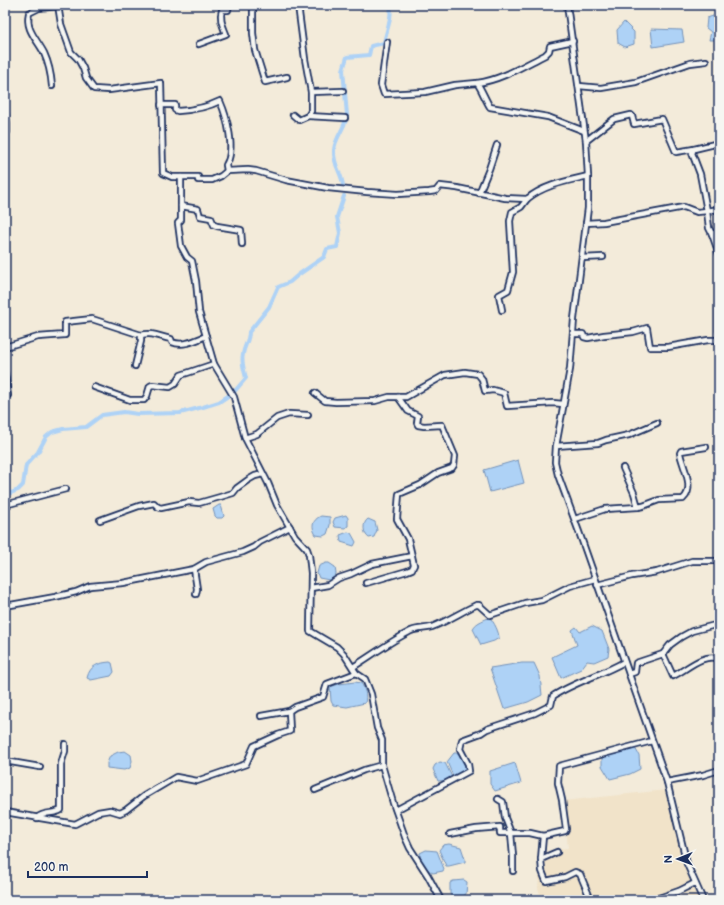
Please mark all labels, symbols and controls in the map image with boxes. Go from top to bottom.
north arrow [658,839,698,879]
scale bar [28,853,147,879]
text: N [662,855,675,863]
text: 200 m [34,860,68,875]

